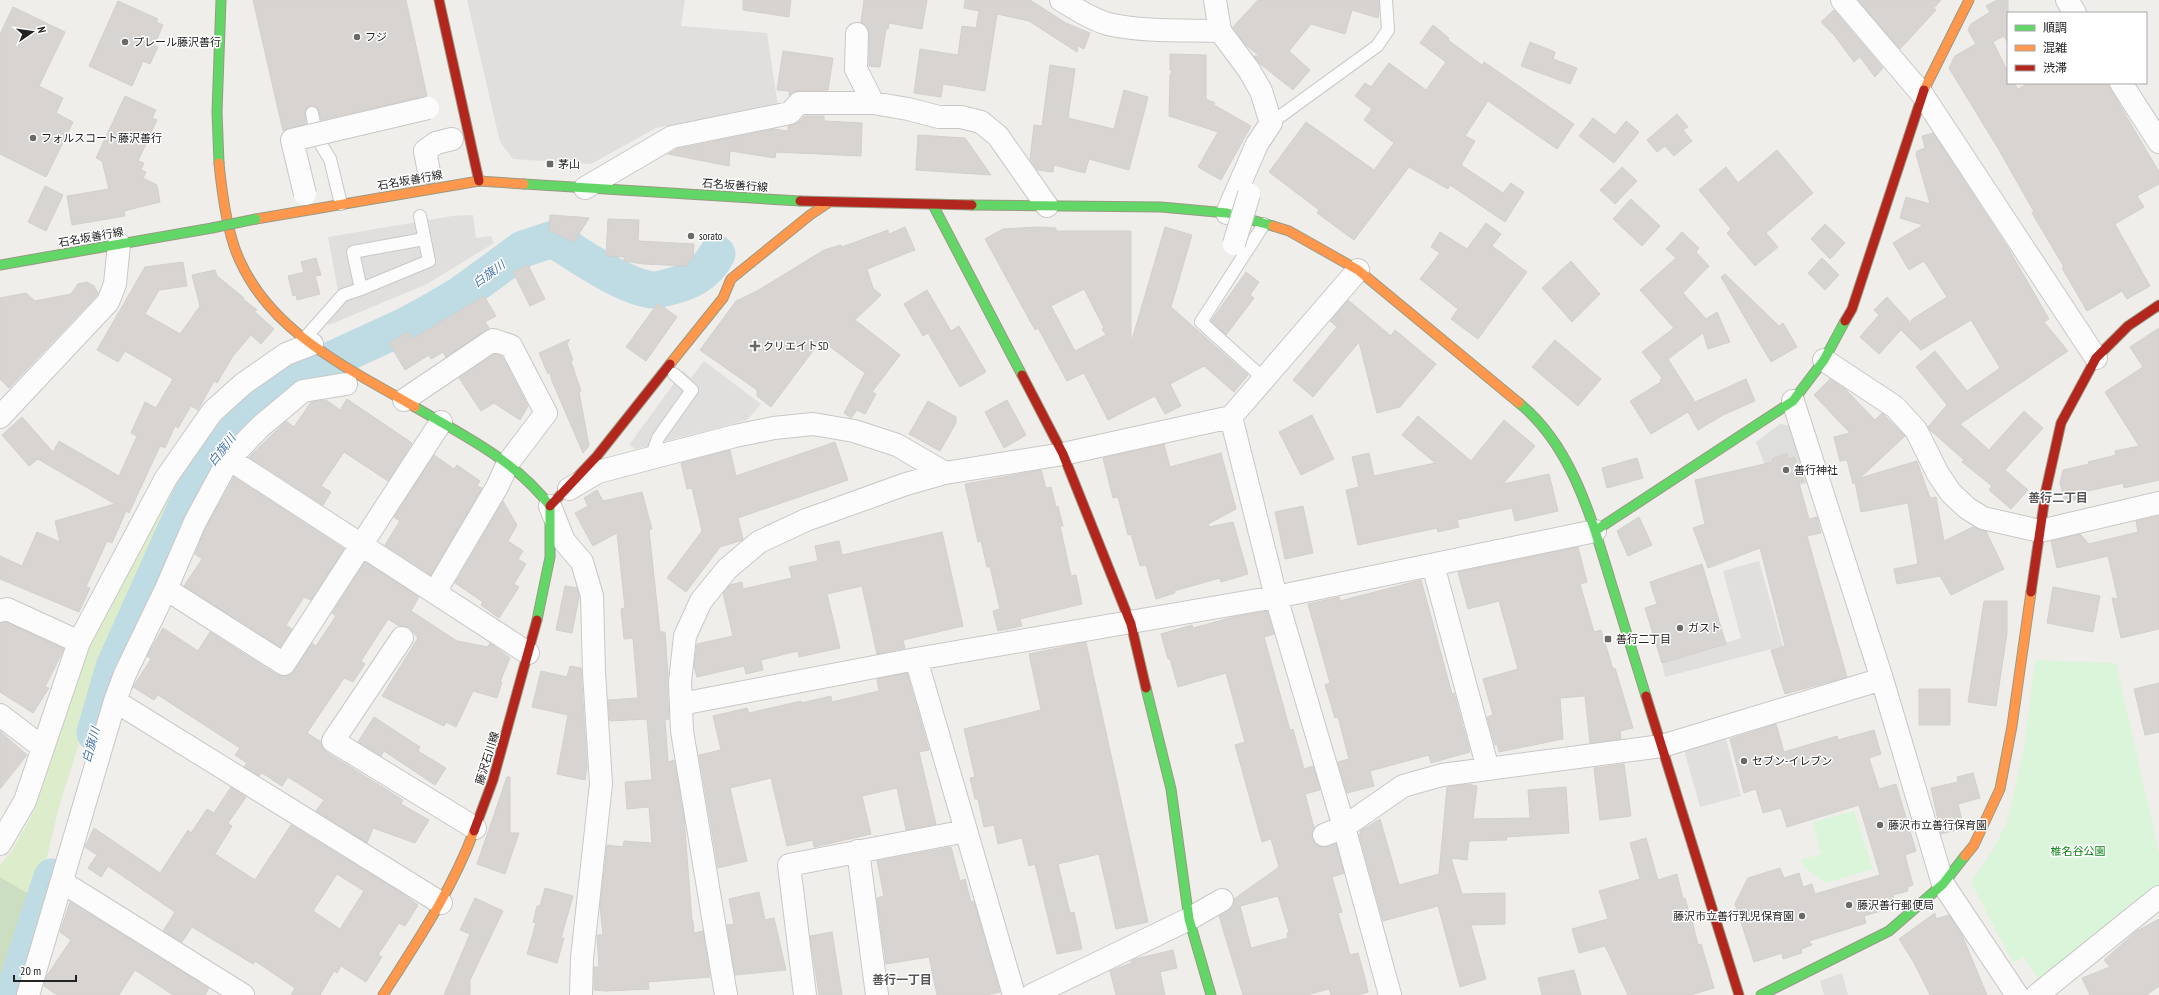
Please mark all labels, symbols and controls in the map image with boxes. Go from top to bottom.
north arrow [12,12,52,52]
legend [2007,12,2147,84]
text: 順調 [2043,20,2067,35]
text: N [34,25,49,34]
place label: フジ [365,30,387,44]
marker: フジ [352,32,362,42]
place label: プレール藤沢善行 [133,35,221,49]
marker: プレール藤沢善行 [120,37,130,47]
text: 混雑 [2043,40,2067,55]
text: 渋滞 [2043,60,2067,75]
place label: フォルスコート藤沢善行 [41,131,162,145]
marker: フォルスコート藤沢善行 [28,133,38,143]
place label: 茅山 [558,157,580,171]
marker: 茅山 [545,159,555,169]
street label: 石名坂善行線 [376,167,444,193]
street label: 石名坂善行線 [702,176,768,194]
street label: 石名坂善行線 [57,224,125,250]
place label: sorato [699,229,723,243]
marker: sorato [686,231,696,241]
water label: 白旗川 [470,256,509,290]
place label: クリエイトSD [763,339,829,353]
marker: クリエイトSD [750,341,760,351]
water label: 白旗川 [205,429,240,468]
place label: 善行神社 [1794,463,1838,477]
marker: 善行神社 [1781,465,1791,475]
district label: 善行二丁目 [2028,490,2088,505]
place label: ガスト [1688,621,1721,635]
marker: ガスト [1675,623,1685,633]
place label: 善行二丁目 [1616,632,1671,646]
marker: 善行二丁目 [1603,634,1613,644]
water label: 白旗川 [78,724,103,764]
street label: 藤沢石川線 [472,730,502,786]
place label: セブン-イレブン [1752,754,1832,768]
marker: セブン-イレブン [1739,756,1749,766]
place label: 藤沢市立善行保育園 [1888,818,1987,832]
marker: 藤沢市立善行保育園 [1875,820,1885,830]
park label: 椎名谷公園 [2051,844,2106,858]
place label: 藤沢善行郵便局 [1857,898,1934,912]
marker: 藤沢善行郵便局 [1844,900,1854,910]
place label: 藤沢市立善行乳児保育園 [1673,909,1794,923]
marker: 藤沢市立善行乳児保育園 [1797,911,1807,921]
scale bar [14,957,76,983]
text: 20 m [20,963,41,978]
district label: 善行一丁目 [872,972,932,987]

